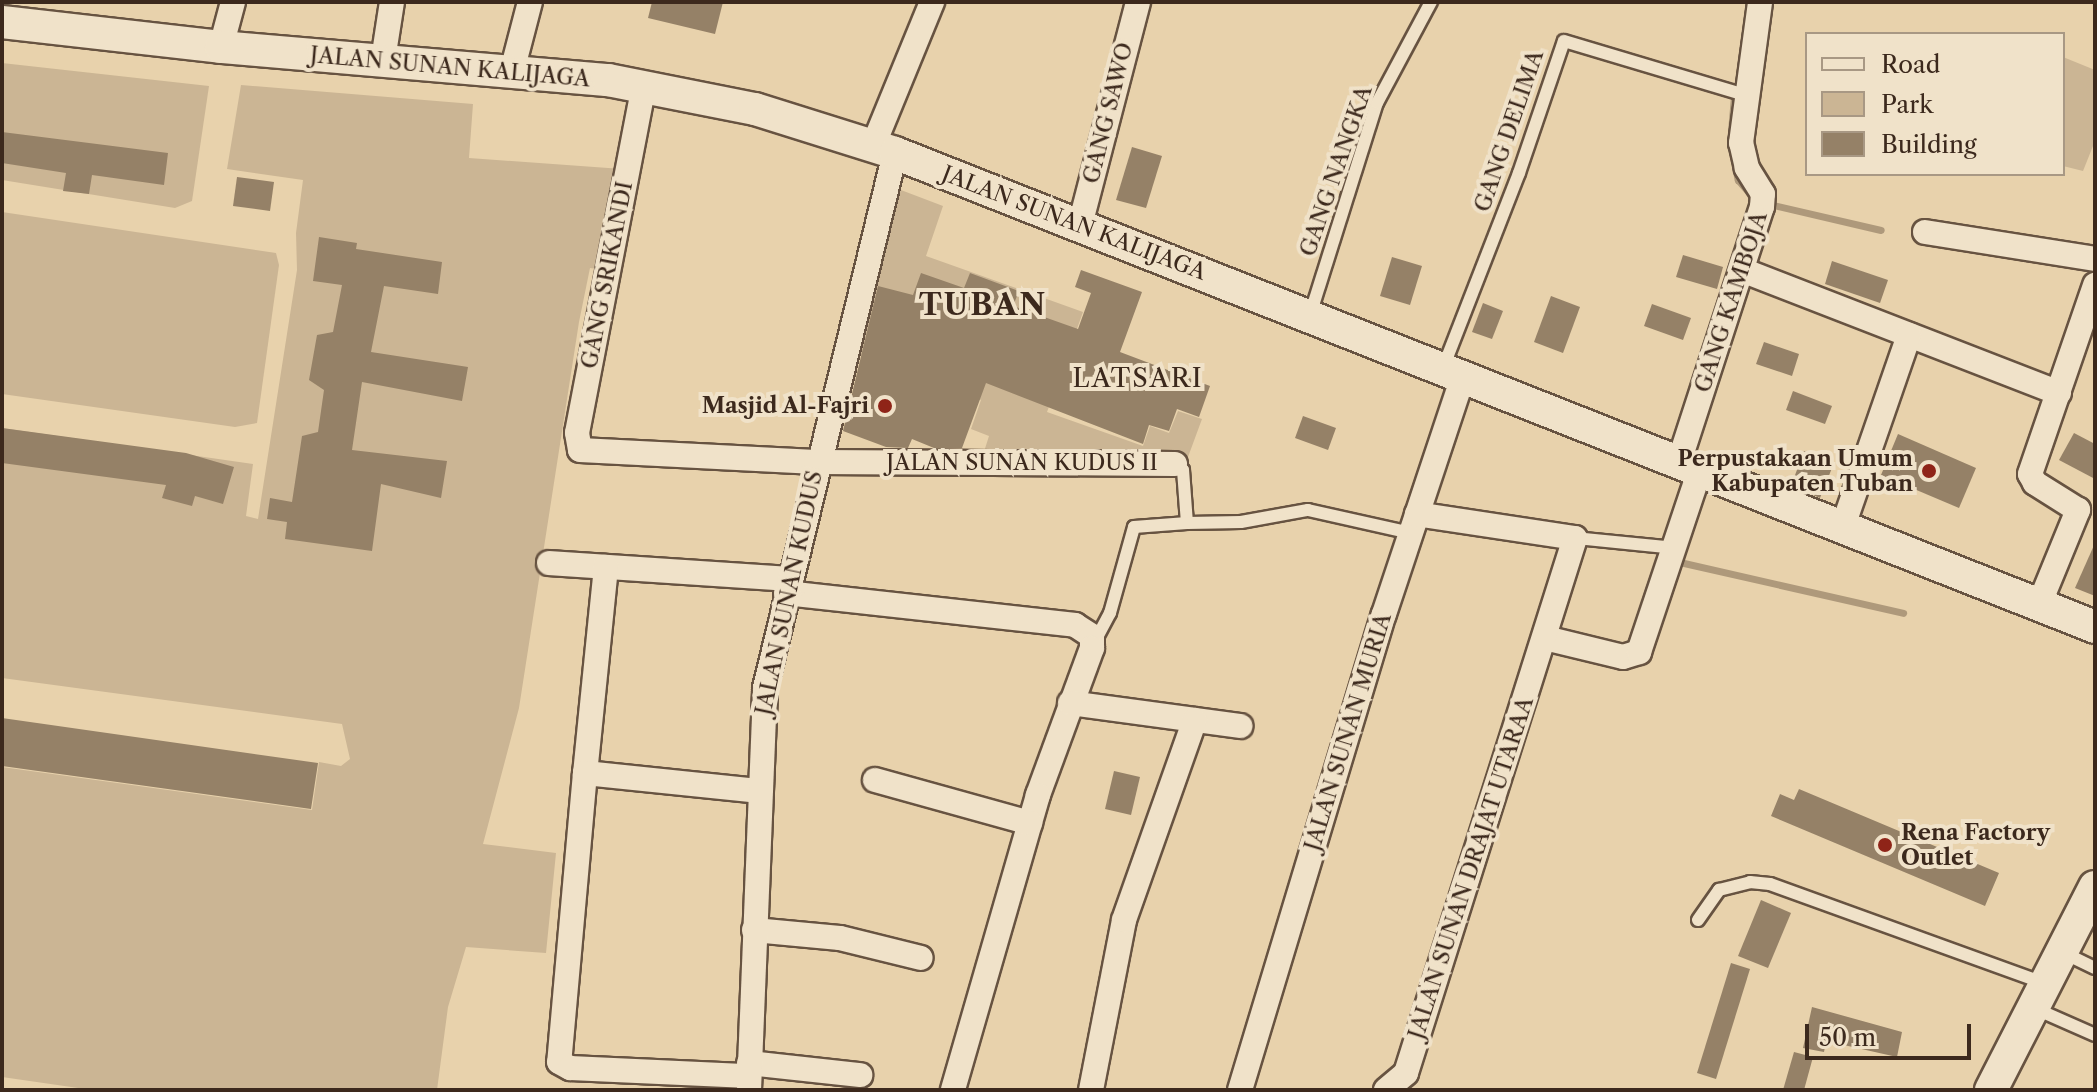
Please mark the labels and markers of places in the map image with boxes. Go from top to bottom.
place label: Masjid Al-Fajri [701,393,869,419]
marker: Masjid Al-Fajri [876,397,894,415]
place label: Perpustakaan Umum Kabupaten Tuban [1678,445,1913,496]
marker: Perpustakaan Umum Kabupaten Tuban [1920,462,1938,480]
place label: Rena Factory Outlet [1901,819,2050,870]
marker: Rena Factory Outlet [1876,836,1894,854]

